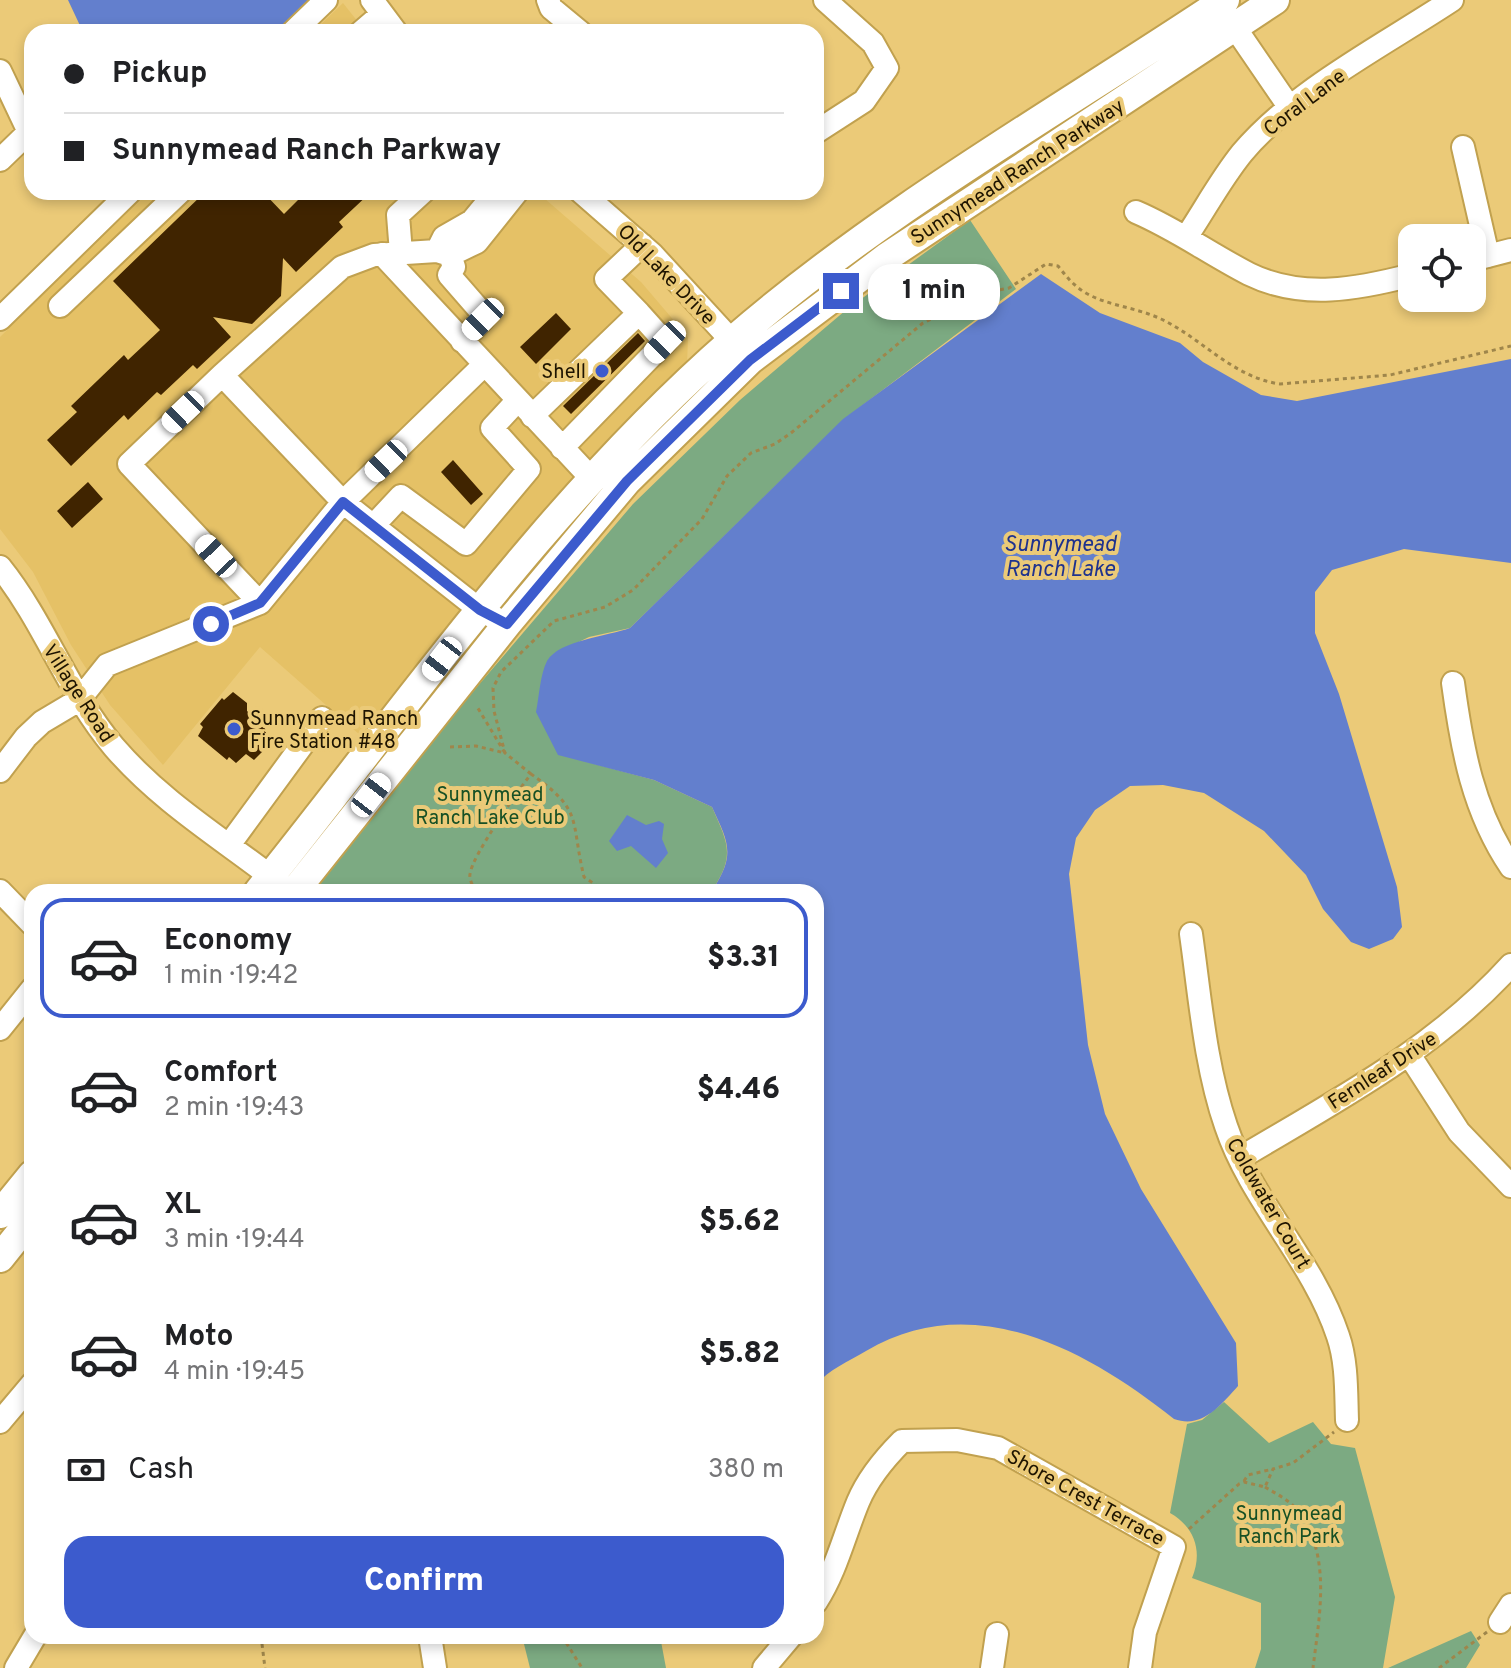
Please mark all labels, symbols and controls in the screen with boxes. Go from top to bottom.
text: Pickup [112,56,207,93]
street label: Coral Lane [1259,64,1351,143]
street label: Sunnymead Ranch Parkway [907,94,1130,251]
text: Sunnymead Ranch Parkway [112,133,501,170]
street label: Old Lake Drive [611,219,720,331]
map controls [1398,224,1486,312]
button: locate [1398,224,1486,312]
callout: 1 min [869,263,1001,319]
route end [823,273,859,309]
text: 1 min [902,275,966,308]
car [458,294,508,344]
car [640,316,690,368]
place label: Shell [541,360,586,386]
marker: Shell [593,362,611,380]
car [157,387,209,437]
car [360,436,412,486]
car [191,530,241,582]
water label: Sunnymead Ranch Lake [1004,532,1118,584]
route start [193,606,229,642]
car [418,633,466,685]
street label: Village Road [36,640,119,748]
place label: Sunnymead Ranch Fire Station #48 [250,707,418,756]
marker: Sunnymead Ranch Fire Station #48 [225,720,243,738]
car [347,769,395,821]
park label: Sunnymead Ranch Lake Club [415,783,565,832]
icon: car [68,922,140,994]
text: Economy [164,923,292,960]
text: $3.31 [707,940,780,977]
text: 1 min · 19:42 [164,960,298,993]
street label: Fernleaf Drive [1324,1027,1442,1117]
icon: car [68,1054,140,1126]
text: Comfort [164,1055,277,1092]
text: $4.46 [697,1072,780,1109]
text: 2 min · 19:43 [164,1092,304,1125]
street label: Coldwater Court [1219,1134,1315,1274]
icon: car [68,1186,140,1258]
text: XL [164,1187,201,1224]
text: $5.62 [699,1204,780,1241]
text: 3 min · 19:44 [164,1224,305,1257]
icon: car [68,1318,140,1390]
text: Moto [164,1319,234,1356]
text: $5.82 [699,1336,780,1373]
text: 4 min · 19:45 [164,1356,305,1389]
street label: Shore Crest Terrace [1002,1445,1168,1553]
icon: cash [64,1448,108,1492]
text: Cash [128,1452,194,1489]
text: 380 m [708,1454,784,1487]
park label: Sunnymead Ranch Park [1236,1502,1342,1551]
button: Confirm [64,1536,784,1628]

